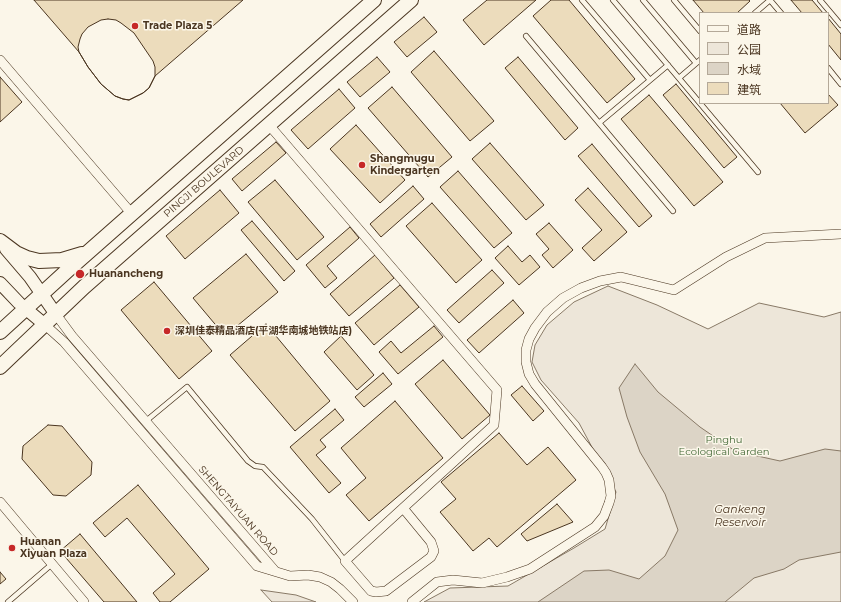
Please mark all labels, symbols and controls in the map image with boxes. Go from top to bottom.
legend [699,12,829,104]
place label: Trade Plaza 5 [143,20,212,32]
marker: Trade Plaza 5 [130,21,140,31]
text: 道路 [737,22,761,37]
text: 公园 [737,42,761,57]
text: 水域 [737,62,761,77]
text: 建筑 [737,82,761,97]
street label: PINGJI BOULEVARD [161,144,247,220]
place label: Shangmugu Kindergarten [370,153,440,176]
marker: Shangmugu Kindergarten [357,160,367,170]
marker: Huanancheng [74,268,86,280]
place label: Huanancheng [89,268,163,280]
place label: 深圳佳泰精品酒店(平湖华南城地铁站店) [175,325,352,337]
marker: 深圳佳泰精品酒店(平湖华南城地铁站店) [162,326,172,336]
park label: Pinghu Ecological Garden [679,434,769,458]
street label: SHENGTAIYUAN ROAD [196,464,280,558]
water label: Gankeng Reservoir [714,503,766,529]
place label: Huanan Xiyuan Plaza [20,536,87,560]
marker: Huanan Xiyuan Plaza [7,543,17,553]

